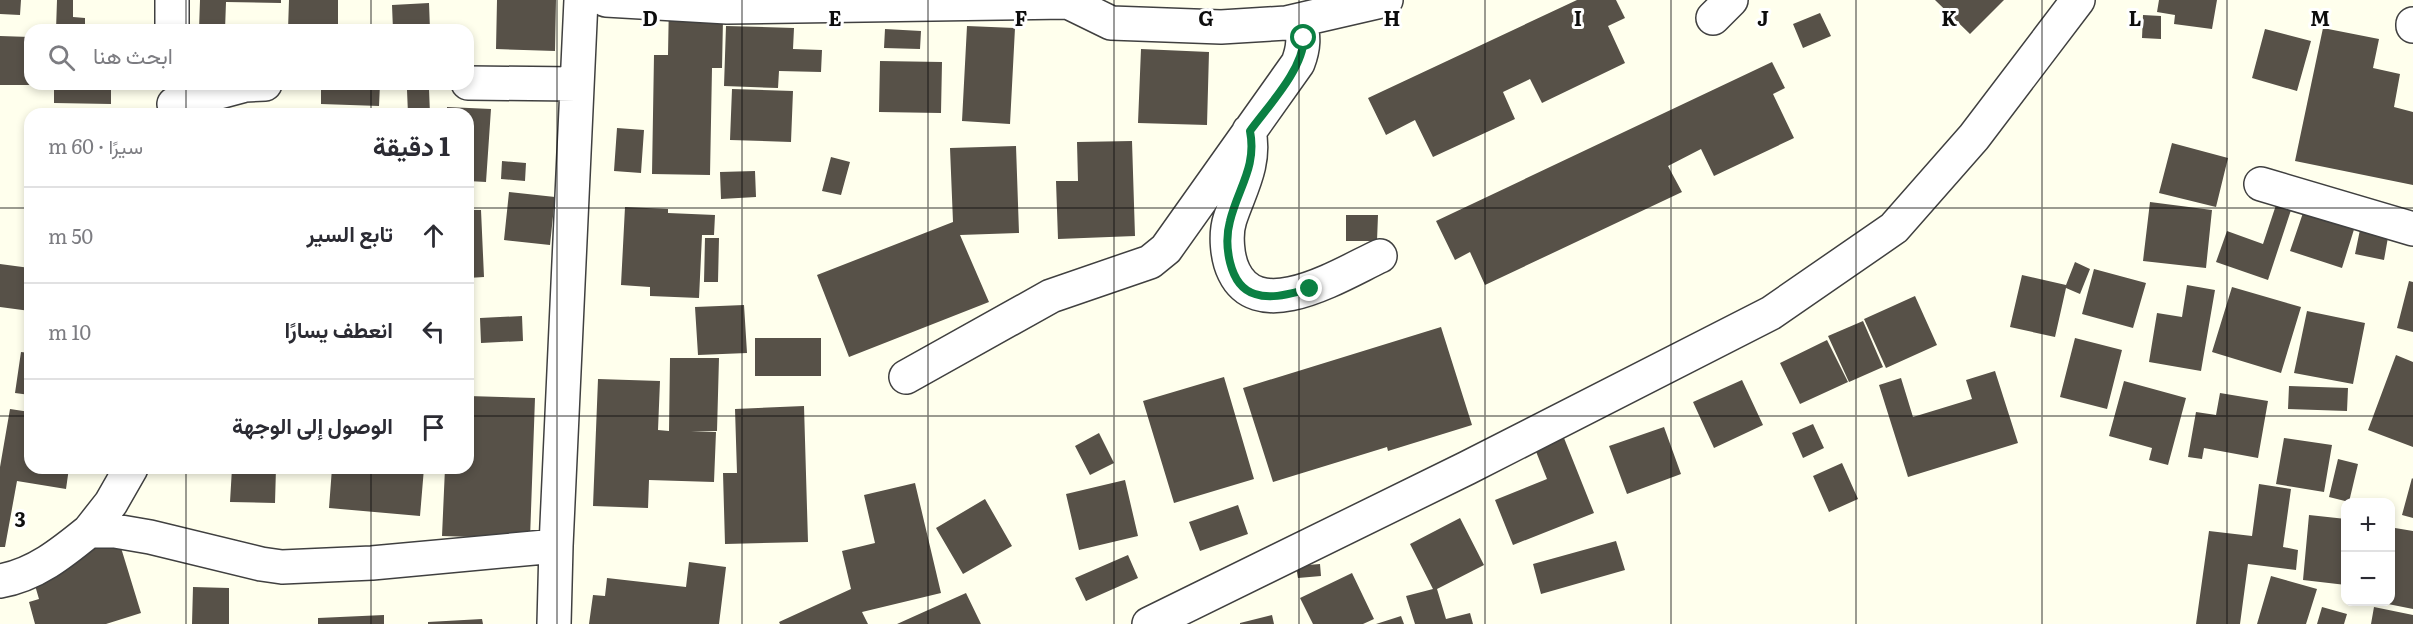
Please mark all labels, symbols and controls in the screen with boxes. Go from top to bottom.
text: D [642,2,658,32]
text: E [828,2,842,32]
text: F [1015,2,1028,32]
text: G [1198,2,1214,32]
text: H [1384,2,1400,32]
text: I [1574,2,1582,32]
text: J [1757,2,1769,32]
text: K [1941,2,1957,32]
text: L [2129,2,2142,32]
text: M [2310,2,2330,32]
search box [24,24,474,90]
route start [1290,24,1316,50]
text: ابحث هنا [93,38,173,71]
icon: search [45,41,78,74]
text: 1 دقيقة [373,125,450,164]
text: سيرًا · 60 m [48,130,143,160]
text: تابع السير [307,216,393,249]
icon: ahead [417,219,450,252]
text: 50 m [48,220,93,250]
route end [1296,275,1322,301]
text: انعطف يسارًا [284,312,393,345]
icon: left [417,315,450,348]
text: 10 m [48,316,91,346]
text: الوصول إلى الوجهة [232,408,393,441]
icon: arrive [417,411,450,444]
map controls [2341,498,2395,606]
button: + [2341,498,2395,552]
text: 3 [14,503,26,533]
button: − [2341,552,2395,606]

